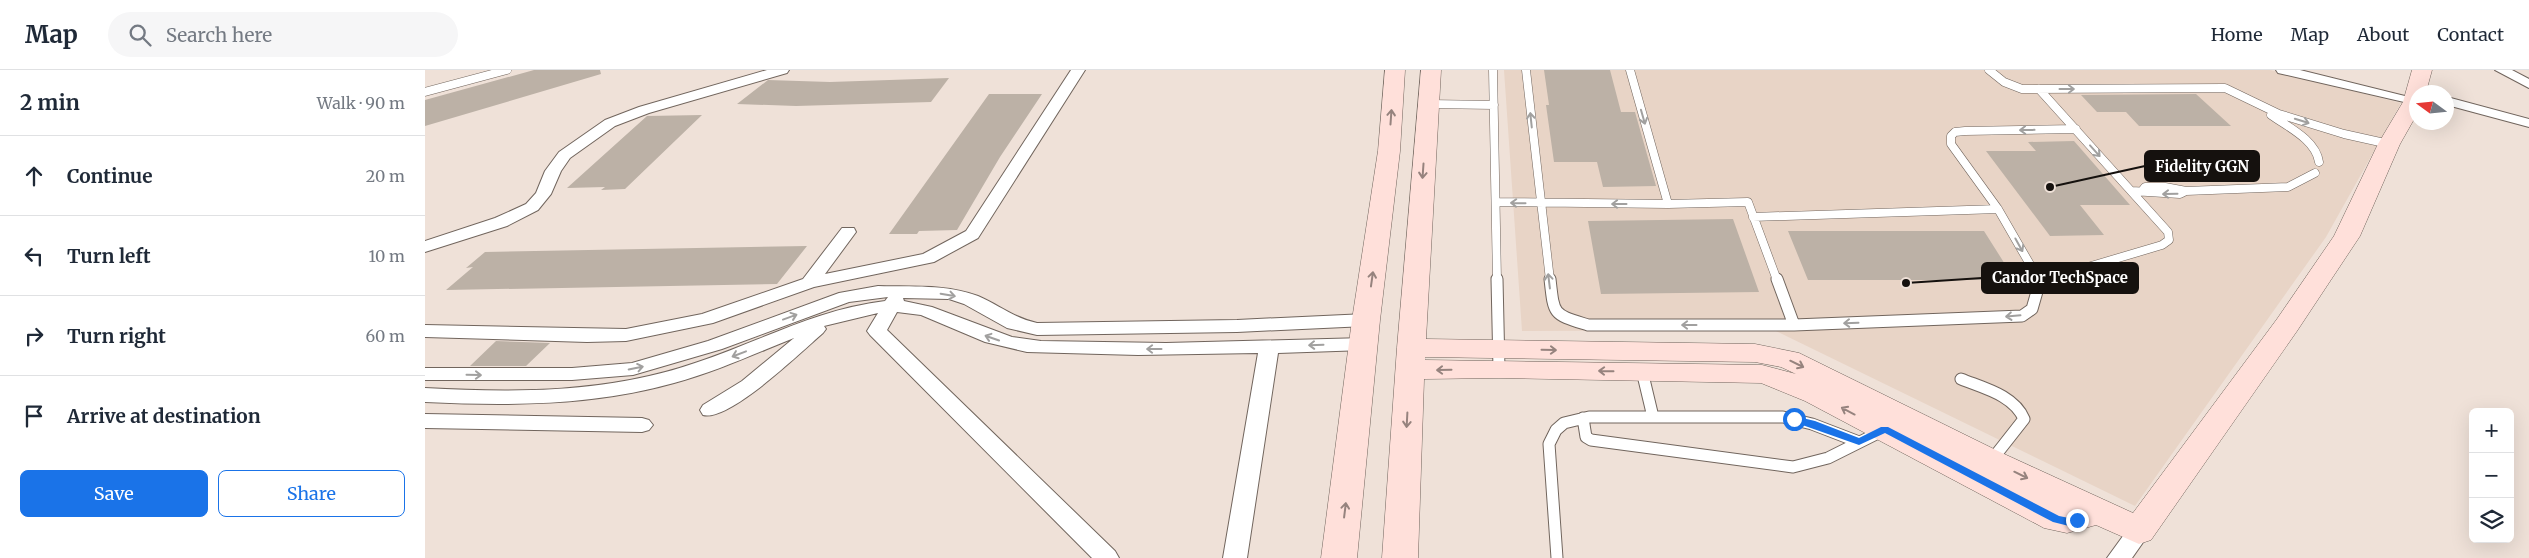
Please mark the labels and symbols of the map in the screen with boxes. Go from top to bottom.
one-way arrow [2058,84,2074,94]
north arrow [2409,85,2454,130]
one-way arrow [1638,109,1648,125]
one-way arrow [1387,110,1396,126]
one-way arrow [1526,112,1536,128]
one-way arrow [2294,117,2310,127]
one-way arrow [2019,125,2036,135]
one-way arrow [2089,145,2101,158]
callout: Fidelity GGN [2145,151,2259,181]
text: Fidelity GGN [2155,157,2249,176]
one-way arrow [1419,163,1428,179]
one-way arrow [2162,189,2178,199]
one-way arrow [1510,198,1526,208]
one-way arrow [1611,199,1628,209]
one-way arrow [2015,237,2025,251]
callout: Candor TechSpace [1982,263,2138,293]
text: Candor TechSpace [1992,268,2128,287]
one-way arrow [1367,271,1377,287]
one-way arrow [1544,274,1554,290]
one-way arrow [940,290,956,300]
one-way arrow [2006,311,2022,321]
one-way arrow [782,312,797,321]
one-way arrow [1843,318,1859,327]
one-way arrow [1681,320,1697,330]
one-way arrow [985,333,1001,342]
one-way arrow [1309,340,1325,350]
one-way arrow [1146,344,1162,354]
one-way arrow [1540,345,1557,355]
one-way arrow [732,350,748,359]
one-way arrow [1790,359,1805,369]
one-way arrow [627,363,643,372]
one-way arrow [1436,365,1452,374]
one-way arrow [1598,366,1614,376]
one-way arrow [465,370,481,380]
one-way arrow [1842,405,1856,415]
route start [1783,408,1806,431]
one-way arrow [1403,412,1412,428]
one-way arrow [2013,471,2028,480]
one-way arrow [1340,502,1350,518]
route end [2066,509,2089,532]

